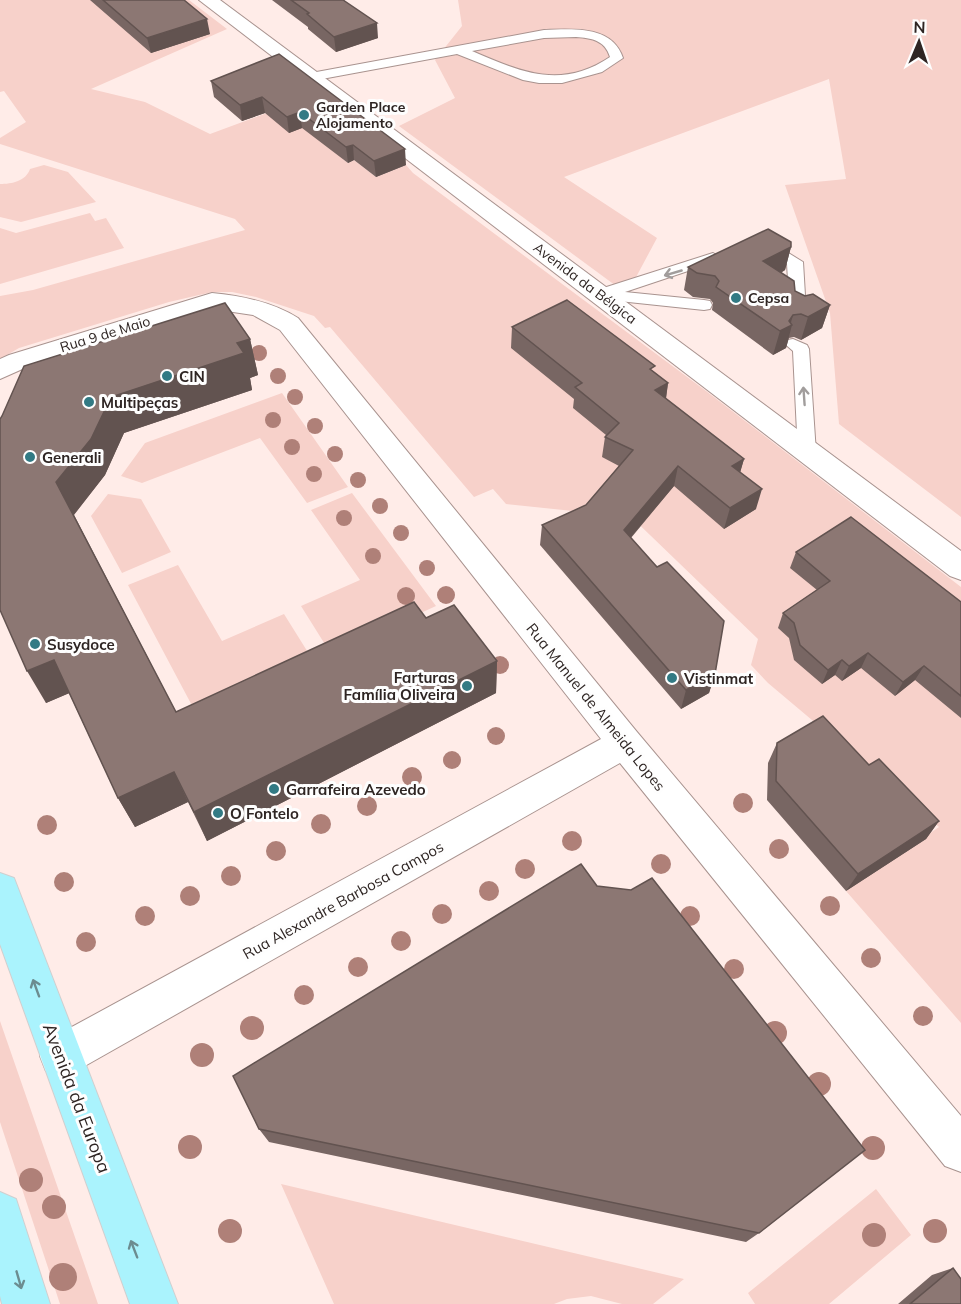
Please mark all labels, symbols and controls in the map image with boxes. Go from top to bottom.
north arrow [889,12,949,72]
text: N [913,17,926,37]
place label: Garden Place Alojamento [316,98,406,132]
marker: Garden Place Alojamento [297,108,311,122]
street label: Avenida da Bélgica [530,238,640,328]
one-way arrow [664,268,683,279]
place label: Cepsa [748,289,789,307]
marker: Cepsa [729,291,743,305]
street label: Rua 9 de Maio [58,312,152,356]
place label: CIN [179,367,205,386]
marker: CIN [160,369,174,383]
one-way arrow [798,387,809,407]
place label: Multipeças [101,393,178,412]
marker: Multipeças [82,395,96,409]
place label: Generali [42,448,102,467]
marker: Generali [23,450,37,464]
street label: Rua Manuel de Almeida Lopes [522,619,670,795]
place label: Susydoce [47,635,115,654]
marker: Susydoce [28,637,42,651]
place label: Farturas Família Oliveira [344,668,455,704]
place label: Vistinmat [683,669,754,688]
marker: Vistinmat [665,671,679,685]
marker: Farturas Família Oliveira [460,679,474,693]
place label: Garrafeira Azevedo [286,780,426,799]
marker: Garrafeira Azevedo [267,782,281,796]
place label: O Fontelo [230,804,299,823]
marker: O Fontelo [211,806,225,820]
street label: Rua Alexandre Barbosa Campos [239,837,447,963]
one-way arrow [30,979,41,998]
street label: Avenida da Europa [38,1020,116,1176]
one-way arrow [127,1240,138,1259]
one-way arrow [14,1270,25,1289]

